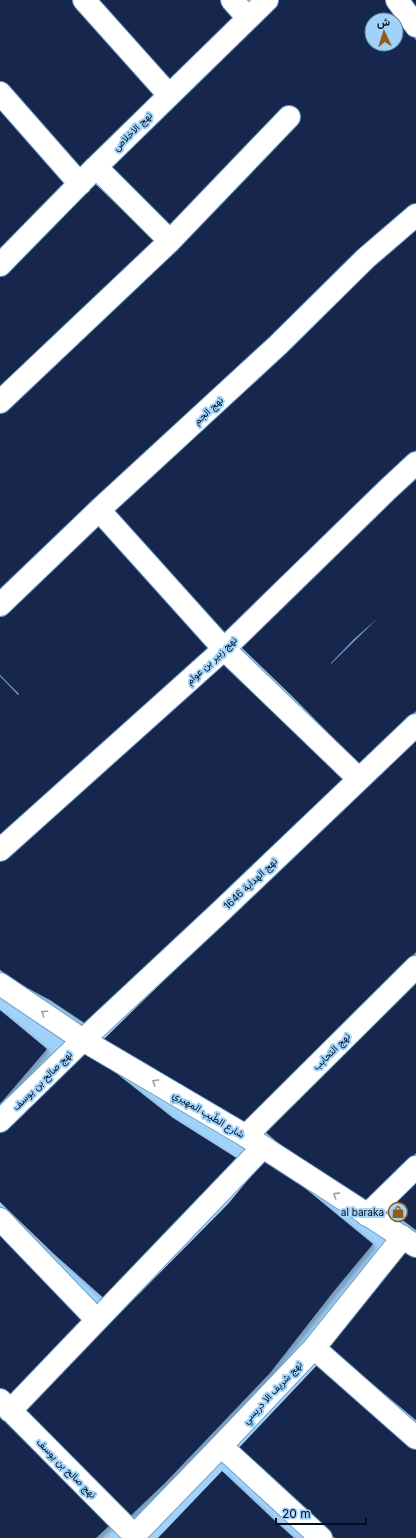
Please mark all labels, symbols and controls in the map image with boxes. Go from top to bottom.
north arrow [364,12,404,52]
text: ش [376,15,390,29]
street label: نهج الاخلاص [110,109,155,154]
street label: نهج الجم [191,393,226,427]
street label: نهج زبير بن عوام [183,633,240,687]
street label: نهج الهداية 1646 [221,854,280,912]
one-way arrow [41,1010,48,1018]
street label: نهج التحابب [310,1030,353,1073]
street label: نهج صالح بن يوسف [10,1048,75,1113]
one-way arrow [151,1079,159,1086]
street label: شارع الطّيب المهيري [169,1088,247,1143]
one-way arrow [333,1192,340,1199]
shop icon: al baraka [387,1201,409,1223]
place label: al baraka [341,1206,384,1218]
street label: نهج شريف الا دريسي [240,1358,306,1428]
street label: نهج صالح بن يوسف [34,1436,99,1501]
scale bar [276,1500,366,1526]
text: 20 m [282,1506,311,1521]

